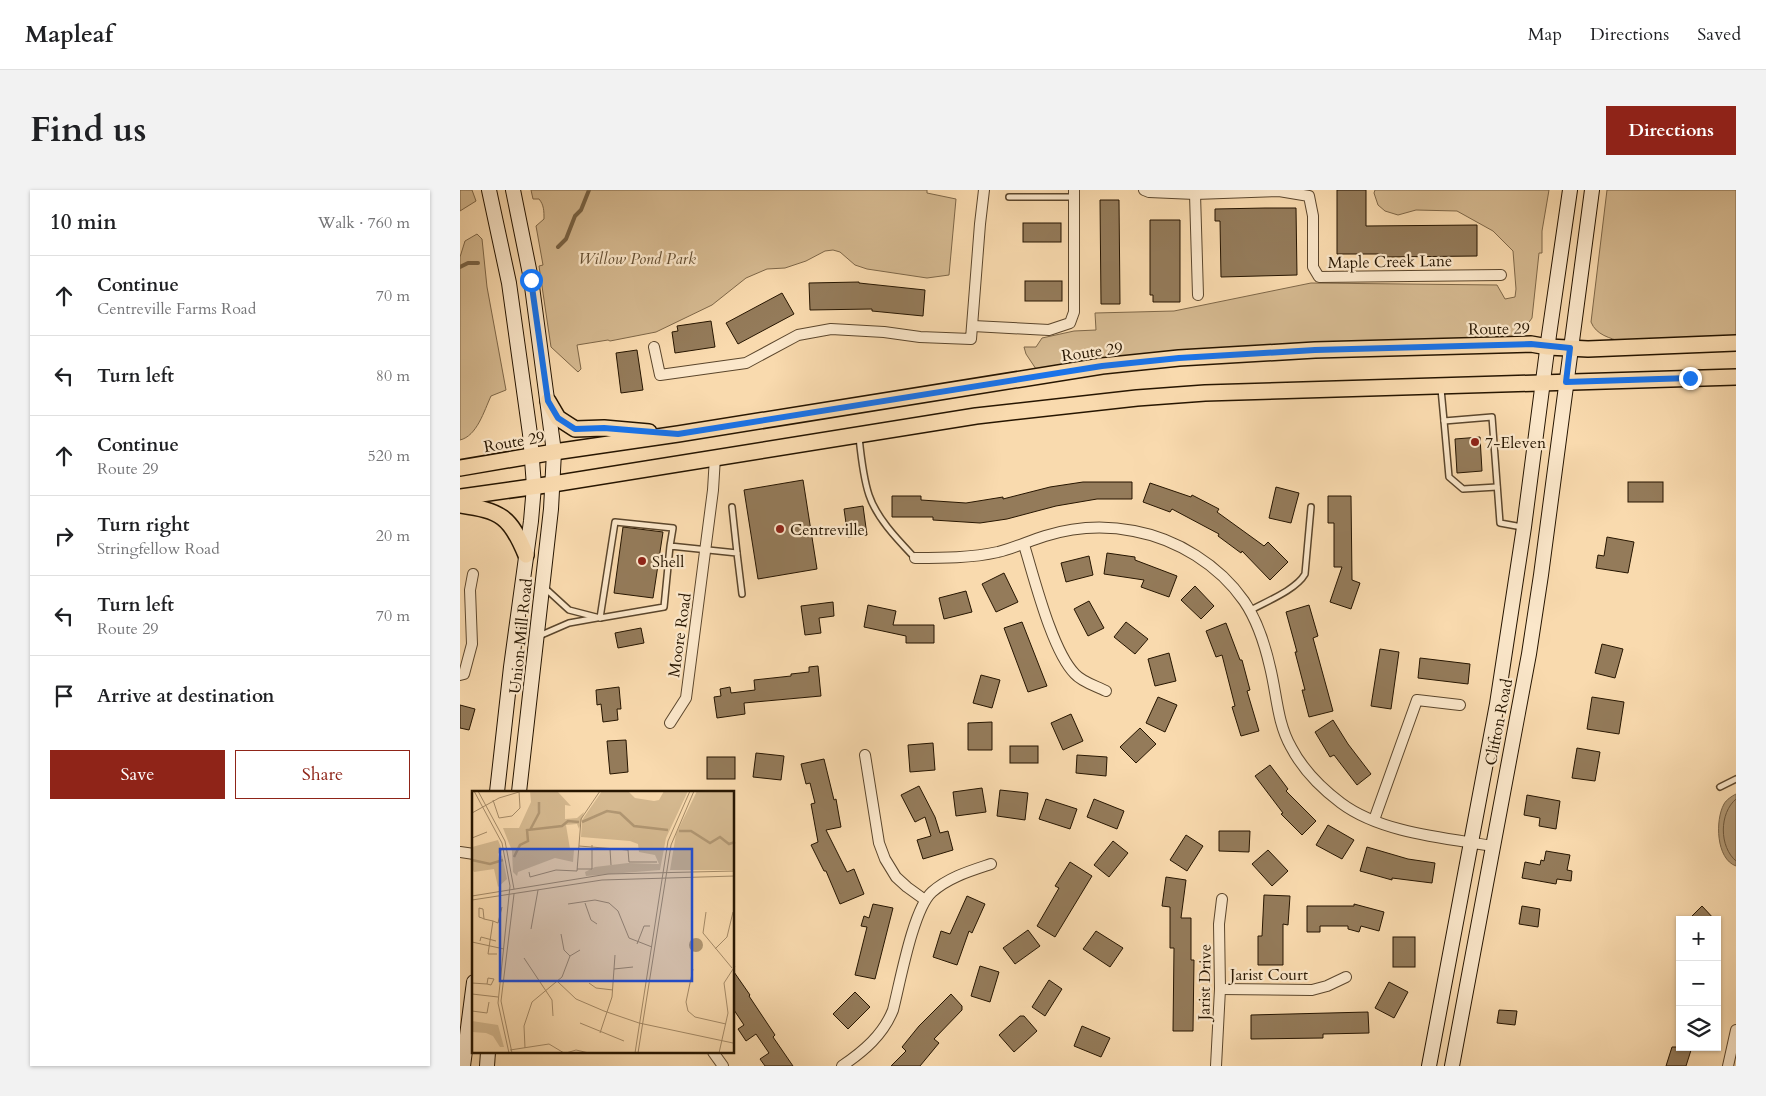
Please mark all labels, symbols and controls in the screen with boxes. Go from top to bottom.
text: Mapleaf [25,18,113,51]
text: Map [1528,22,1562,47]
text: Directions [1590,22,1669,47]
text: Saved [1697,22,1741,47]
text: Find us [30,106,146,154]
button: Directions [1606,106,1736,155]
text: 10 min [50,208,117,237]
text: Walk · 760 m [318,212,410,234]
park label: Willow Pond Park [578,248,696,270]
street label: Maple Creek Lane [1328,250,1452,274]
route start [520,269,543,292]
text: Continue [97,272,179,298]
icon: ahead [50,282,78,310]
text: 70 m [376,285,410,307]
text: Centreville Farms Road [97,298,256,320]
street label: Route 29 [1468,317,1530,341]
street label: Route 29 [1060,337,1124,367]
icon: left [50,362,78,390]
text: Turn left [97,363,174,389]
text: 80 m [376,365,410,387]
route end [1679,367,1702,390]
street label: Route 29 [482,426,546,458]
text: Continue [97,432,179,458]
place label: 7-Eleven [1485,432,1546,454]
marker: 7-Eleven [1469,436,1481,448]
icon: ahead [50,442,78,470]
text: 520 m [368,445,410,467]
text: Route 29 [97,458,159,480]
text: Turn right [97,512,189,538]
place label: Centreville [790,519,865,541]
icon: right [50,522,78,550]
marker: Centreville [774,523,786,535]
text: 20 m [376,525,410,547]
text: Stringfellow Road [97,538,220,560]
place label: Shell [652,551,684,573]
marker: Shell [636,555,648,567]
street label: Union Mill Road [504,577,538,695]
street label: Moore Road [663,591,697,679]
text: Turn left [97,592,174,618]
icon: left [50,602,78,630]
text: 70 m [376,605,410,627]
text: Route 29 [97,618,159,640]
street label: Clifton Road [1480,676,1518,767]
icon: arrive [50,682,78,710]
text: Arrive at destination [97,683,274,709]
button: Save [50,750,225,799]
button: Share [235,750,410,799]
inset map [472,791,735,1054]
map controls [1676,916,1721,1051]
button: + [1676,916,1721,961]
street label: Jarist Drive [1193,944,1217,1022]
button: − [1676,961,1721,1006]
street label: Jarist Court [1228,964,1308,986]
button: layers [1676,1006,1721,1051]

